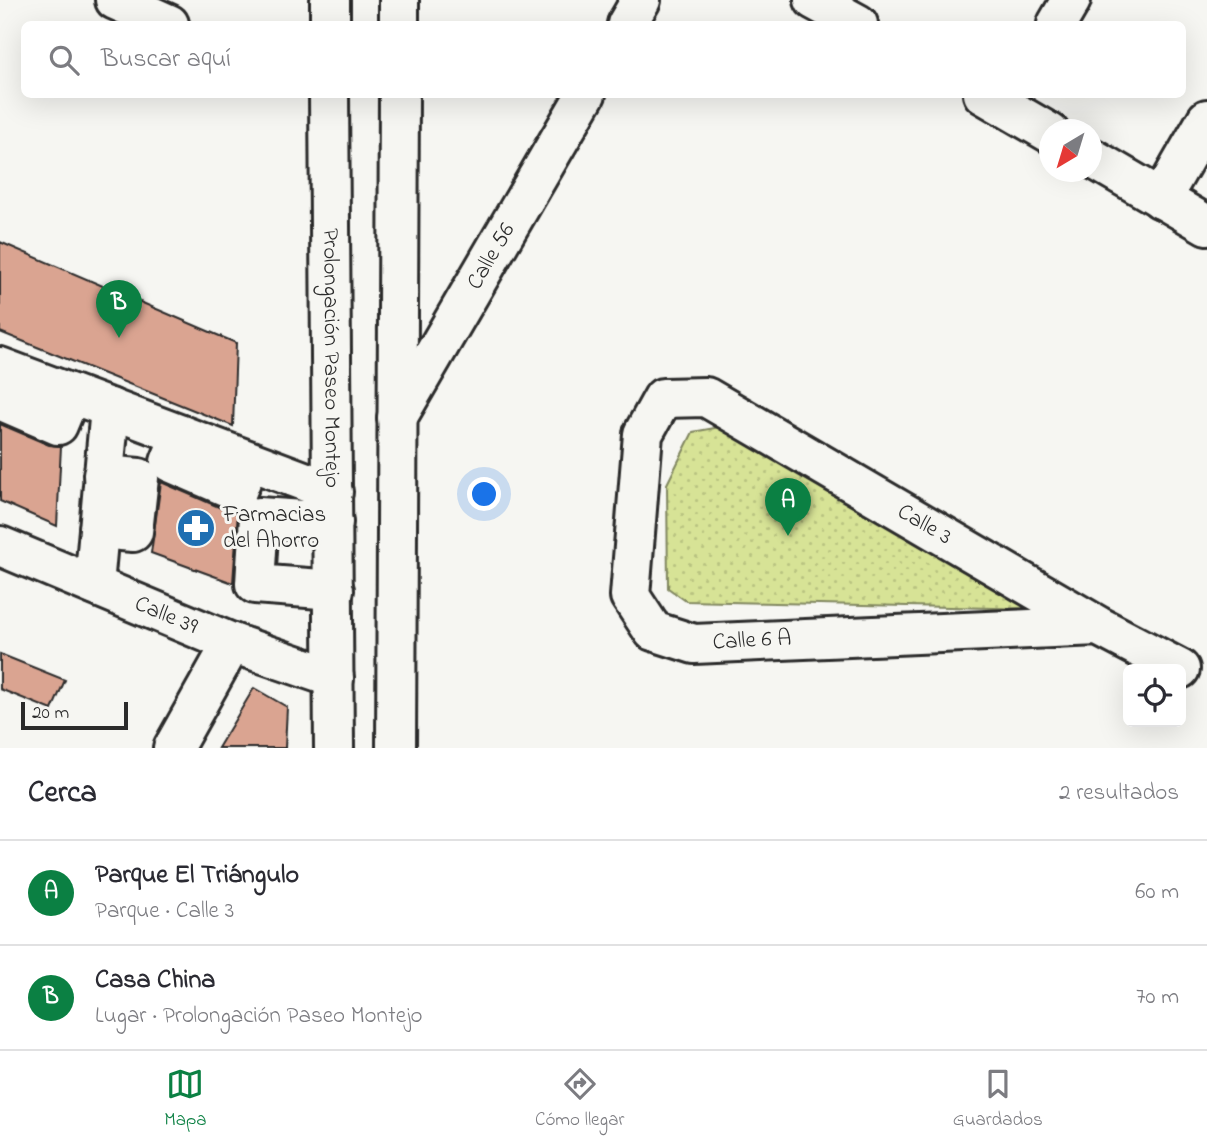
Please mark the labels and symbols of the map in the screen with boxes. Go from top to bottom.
north arrow [1039,119,1102,182]
street label: Calle 56 [459,217,524,296]
street label: Prolongación Paseo Montejo [313,228,349,488]
pin: B [96,280,142,338]
your location [467,477,501,511]
pin: A [765,478,811,536]
street label: Calle 3 [891,496,958,554]
place label: Farmacias del Ahorro [222,499,326,558]
pharmacy icon: Farmacias del Ahorro [175,507,217,549]
street label: Calle 39 [130,588,203,643]
street label: Calle 6 A [712,622,792,660]
scale bar [21,699,128,731]

